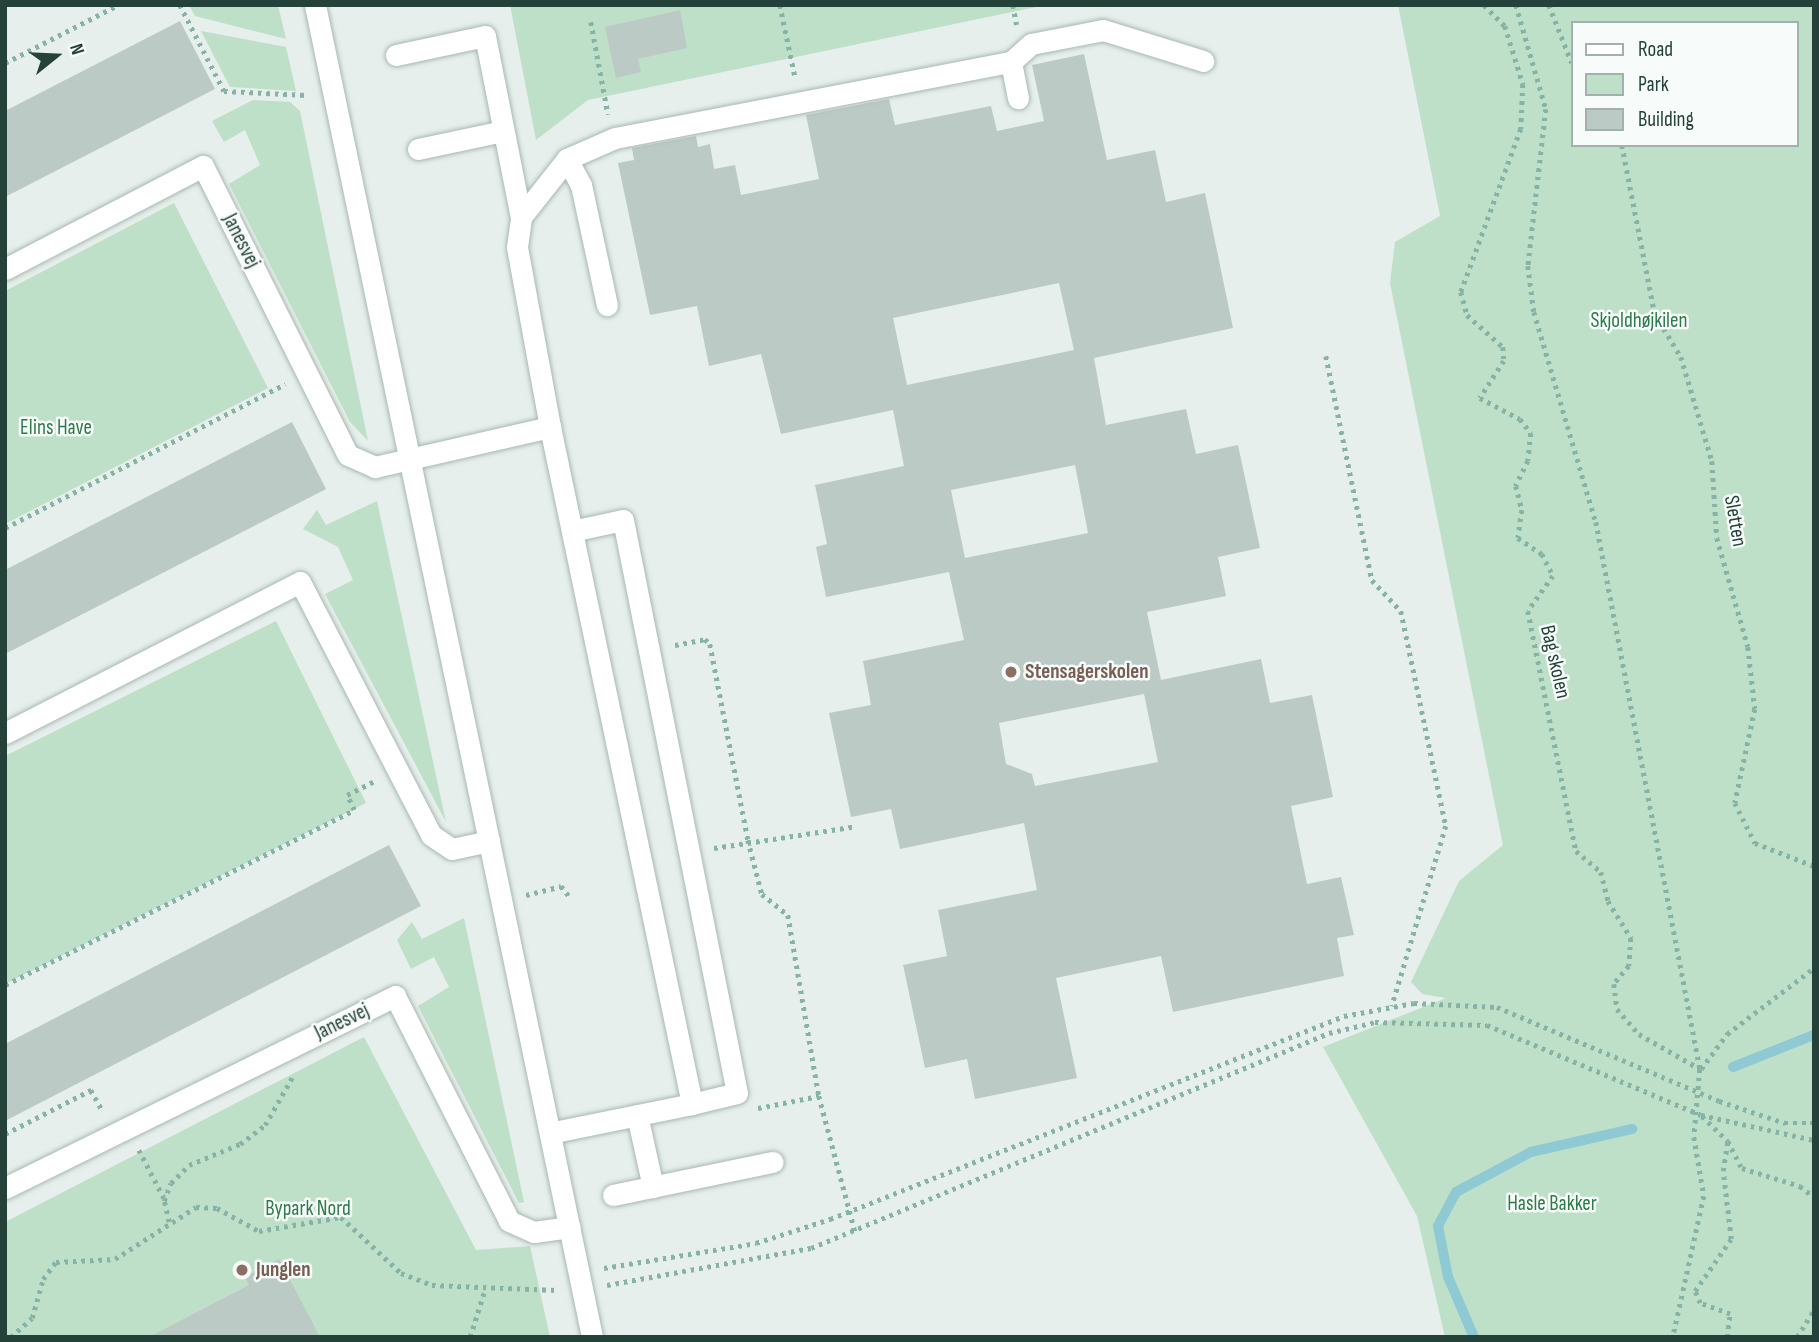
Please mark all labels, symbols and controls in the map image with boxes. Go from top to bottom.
north arrow [21,21,91,91]
legend [1570,21,1798,147]
text: Road [1638,37,1673,62]
text: N [64,41,89,58]
text: Park [1638,72,1669,97]
text: Building [1638,107,1694,132]
street label: Janesvej [217,210,265,272]
park label: Skjoldhøjkilen [1591,308,1687,334]
park label: Elins Have [20,415,92,441]
street label: Sletten [1718,494,1752,548]
street label: Bag skolen [1534,623,1576,701]
place label: Stensagerskolen [1025,659,1149,685]
marker: Stensagerskolen [1003,664,1019,680]
street label: Janesvej [311,998,373,1046]
park label: Hasle Bakker [1507,1191,1597,1217]
park label: Bypark Nord [265,1196,351,1222]
place label: Junglen [256,1257,311,1283]
marker: Junglen [234,1262,250,1278]

